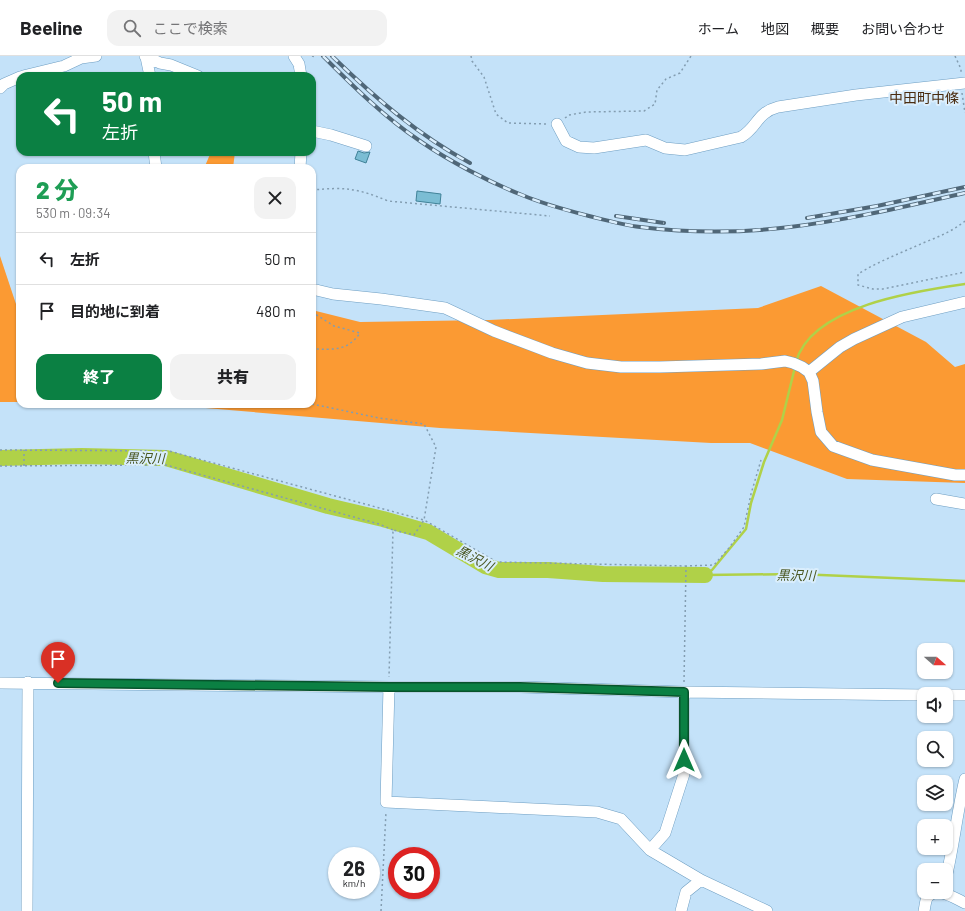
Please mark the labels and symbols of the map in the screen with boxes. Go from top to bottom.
district label: 中田町中條 [889,89,959,106]
water label: 黒沢川 [125,450,167,466]
water label: 黒沢川 [454,542,498,575]
water label: 黒沢川 [776,567,818,583]
pin [41,642,75,683]
north arrow [917,643,953,679]
position arrow [663,739,705,781]
speed limit sign: 30 [388,847,440,899]

